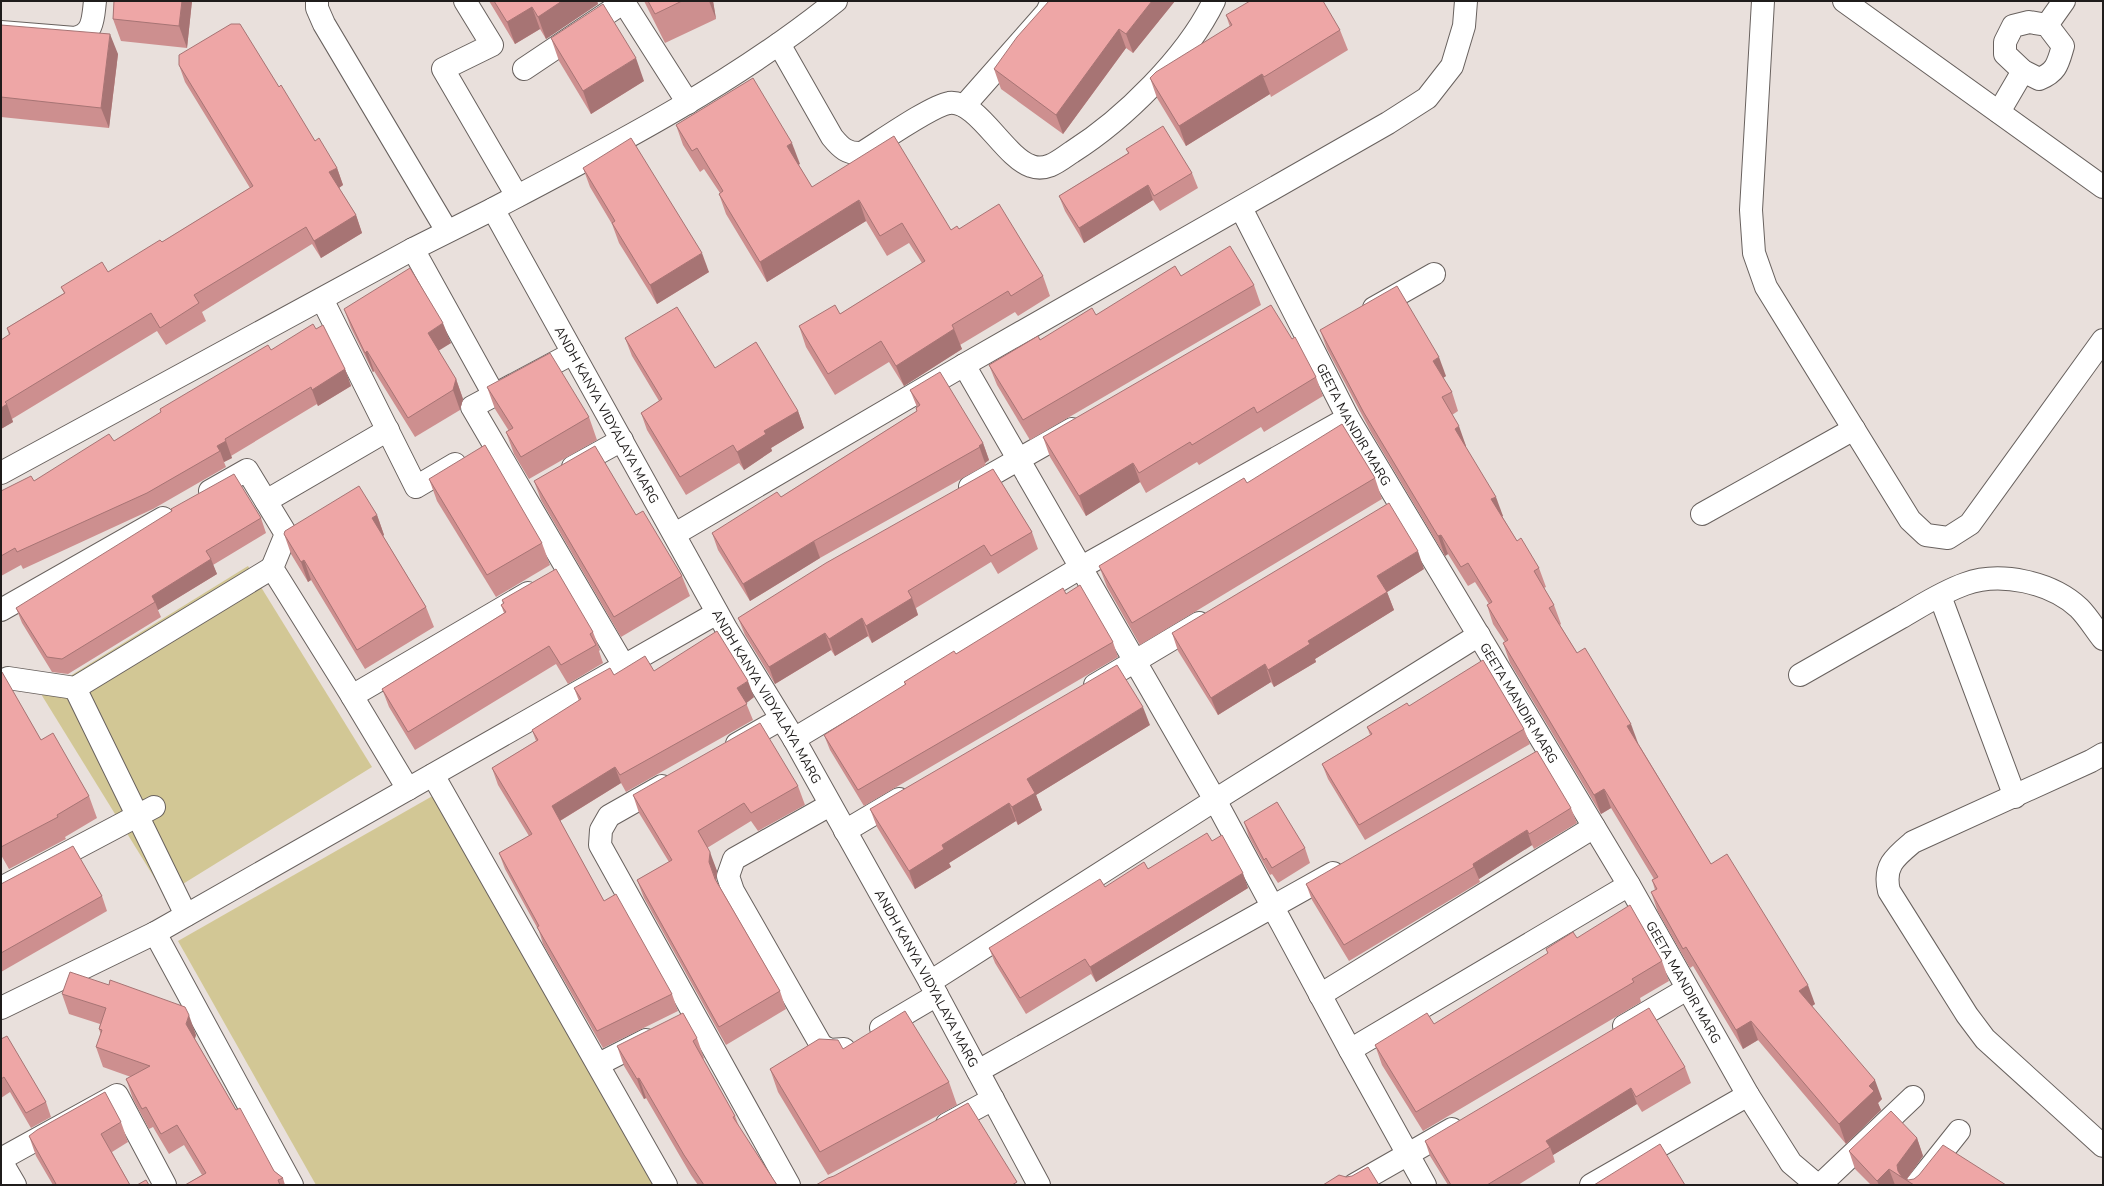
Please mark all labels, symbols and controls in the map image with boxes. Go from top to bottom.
street label: ANDH KANYA VIDYALAYA MARG [550,323,663,507]
street label: GEETA MANDIR MARG [1312,360,1395,489]
street label: ANDH KANYA VIDYALAYA MARG [707,606,825,787]
street label: GEETA MANDIR MARG [1475,639,1562,767]
street label: ANDH KANYA VIDYALAYA MARG [870,886,982,1071]
street label: GEETA MANDIR MARG [1641,918,1725,1047]

